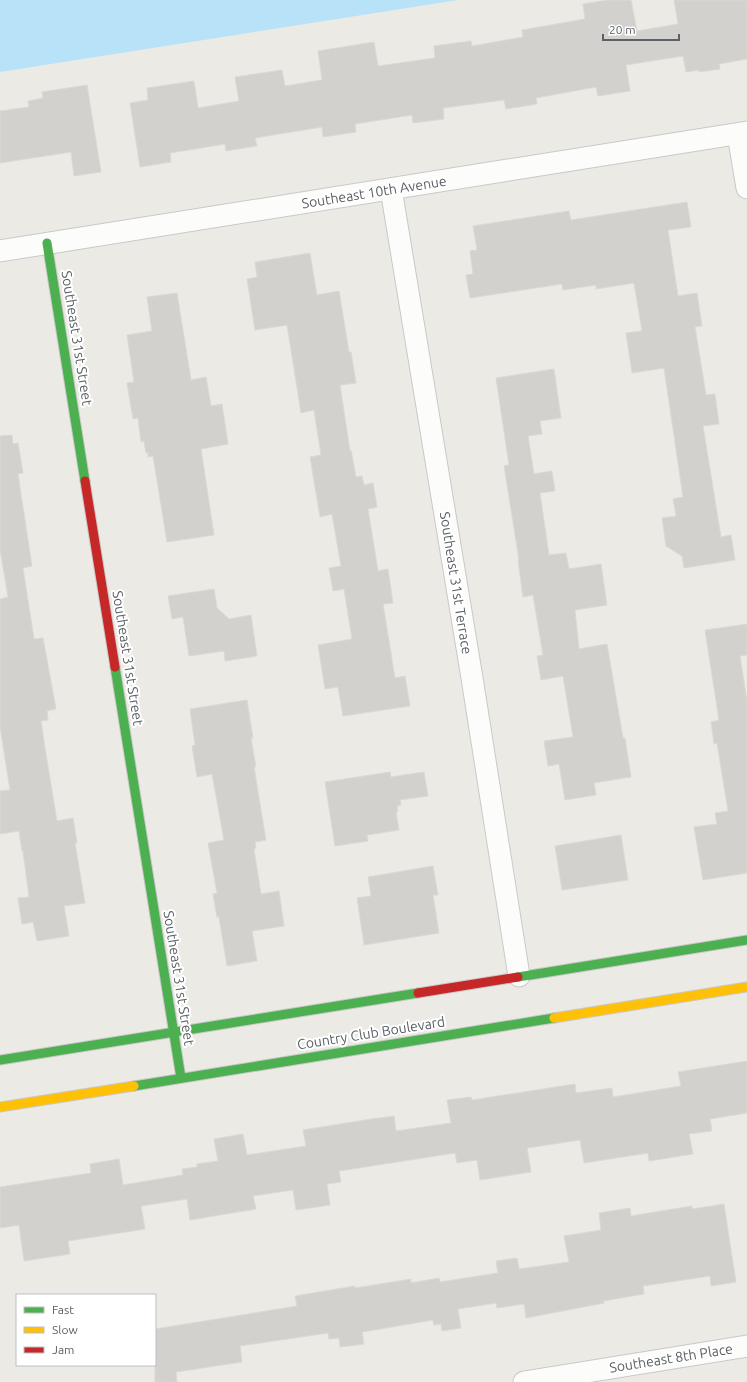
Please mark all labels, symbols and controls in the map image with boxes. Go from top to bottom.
scale bar [603,16,679,42]
text: 20 m [609,23,636,36]
street label: Southeast 10th Avenue [300,173,448,211]
street label: Southeast 31st Street [58,269,96,407]
street label: Southeast 31st Terrace [437,511,475,655]
street label: Southeast 31st Street [109,589,147,727]
street label: Southeast 31st Street [160,909,198,1047]
street label: Country Club Boulevard [296,1013,446,1053]
legend [16,1294,156,1366]
text: Fast [52,1303,74,1316]
text: Slow [52,1323,78,1336]
street label: Southeast 8th Place [608,1340,734,1376]
text: Jam [52,1343,74,1356]

